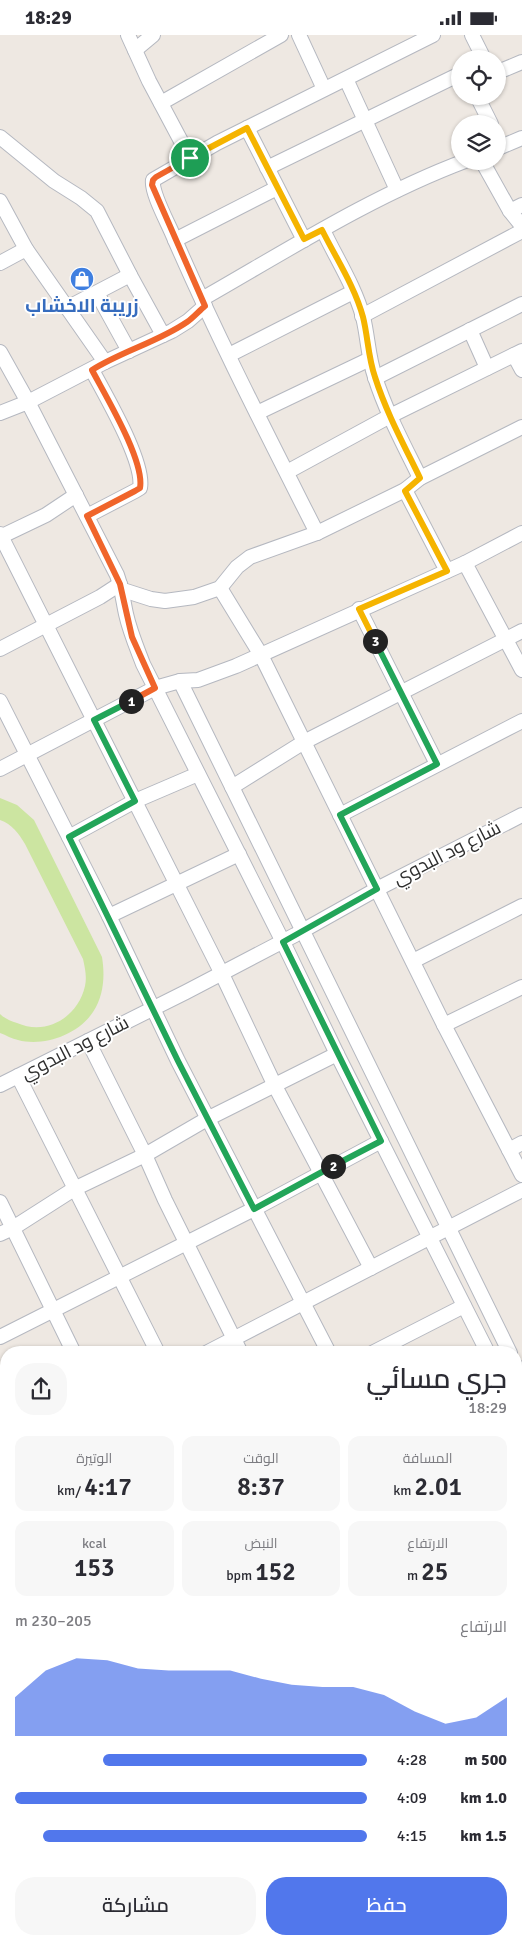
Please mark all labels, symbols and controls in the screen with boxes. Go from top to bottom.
text: 18:29 [25,6,72,30]
map controls [451,50,506,170]
button: locate [451,50,506,105]
button: layers [451,115,506,170]
pin [169,137,211,179]
icon: arrive [176,144,204,172]
shop icon: زريبة الاخشاب [69,266,95,292]
place label: زريبة الاخشاب [25,294,139,318]
pin: 3 [362,629,388,653]
text: 3 [372,633,379,650]
pin: 1 [118,689,144,713]
text: 1 [128,693,135,710]
street label: شارع ود البدوي [389,815,506,892]
street label: شارع ود البدوي [17,1010,134,1087]
pin: 2 [320,1153,346,1179]
text: 2 [330,1158,337,1175]
text: جري مسائي [366,1362,507,1396]
button: share [15,1363,67,1415]
text: 18:29 [468,1398,507,1418]
text: الوتيرة [76,1450,112,1467]
text: الوقت [243,1450,279,1467]
text: المسافة [403,1450,453,1467]
text: 4:17 [84,1471,132,1502]
text: 8:37 [237,1471,285,1502]
text: 2.01 [415,1471,462,1502]
text: /km [57,1482,84,1499]
text: km [393,1482,415,1499]
text: kcal [82,1535,107,1552]
text: النبض [245,1535,278,1552]
text: الارتفاع [407,1535,448,1552]
text: 153 [74,1552,115,1583]
text: 152 [255,1556,296,1587]
text: 25 [421,1556,448,1587]
text: bpm [226,1567,255,1584]
text: m [407,1567,421,1584]
text: 205–230 m [15,1611,92,1631]
text: الارتفاع [460,1617,507,1637]
text: 4:28 [397,1750,427,1770]
text: 500 m [465,1750,507,1770]
text: 4:09 [397,1788,427,1808]
text: 1.0 km [460,1788,507,1808]
text: 4:15 [397,1826,427,1846]
text: 1.5 km [460,1826,507,1846]
button: مشاركة [15,1877,256,1935]
button: حفظ [266,1877,507,1935]

